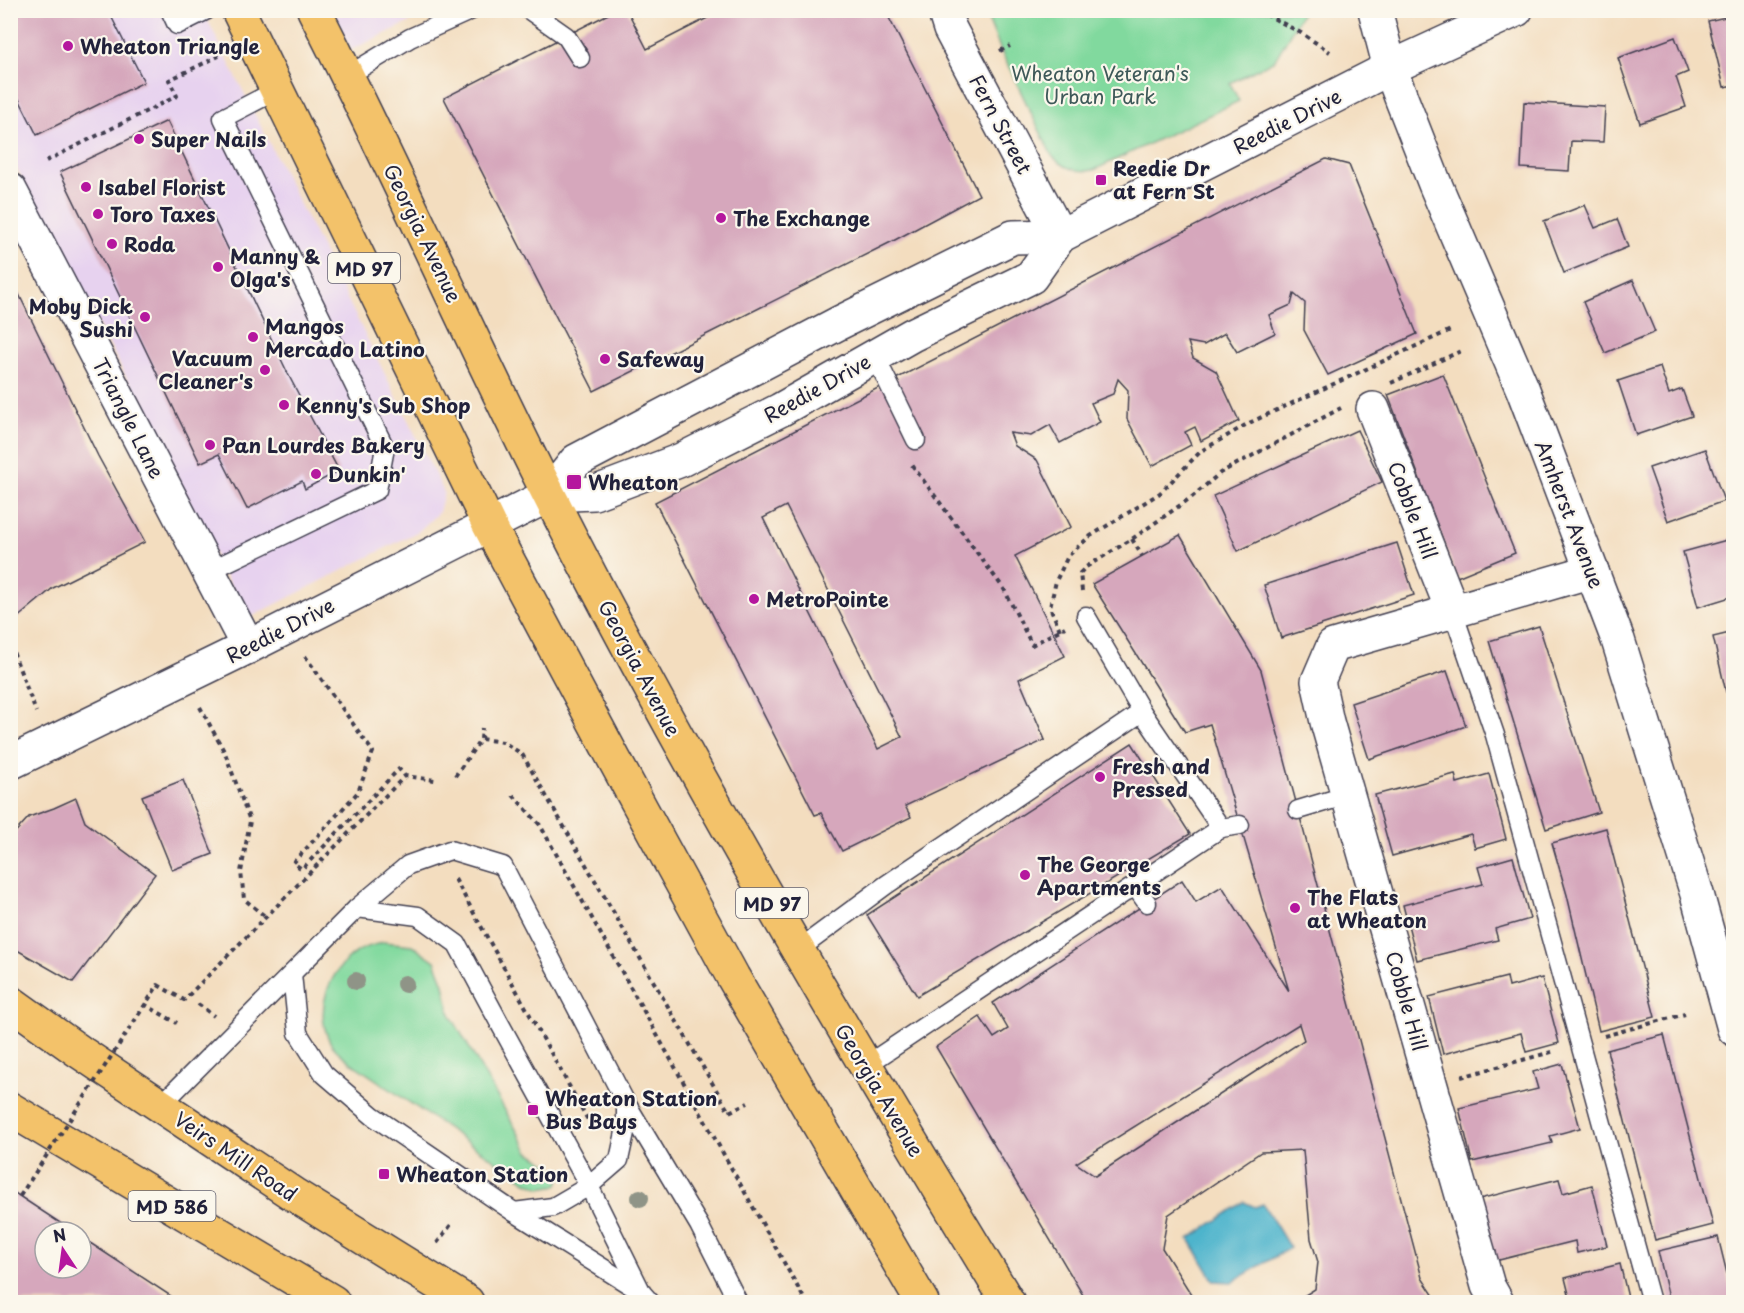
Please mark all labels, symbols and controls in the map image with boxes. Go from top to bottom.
place label: Wheaton Triangle [80,31,260,61]
marker: Wheaton Triangle [61,39,75,53]
park label: Wheaton Veteran's Urban Park [1011,58,1189,111]
street label: Fern Street [962,69,1040,179]
street label: Reedie Drive [1228,81,1346,161]
place label: Super Nails [151,124,267,154]
marker: Super Nails [132,132,146,146]
place label: Reedie Dr at Fern St [1113,153,1215,206]
street label: Georgia Avenue [376,159,470,307]
place label: Isabel Florist [98,172,226,202]
marker: Reedie Dr at Fern St [1094,173,1108,187]
marker: Isabel Florist [79,180,93,194]
place label: Toro Taxes [110,199,216,229]
place label: The Exchange [733,203,870,233]
marker: Toro Taxes [91,207,105,221]
marker: The Exchange [714,211,728,225]
place label: Roda [124,229,176,259]
marker: Roda [105,237,119,251]
place label: Manny & Olga's [230,241,320,294]
road number: MD 97 [328,253,400,283]
marker: Manny & Olga's [211,260,225,274]
place label: Moby Dick Sushi [29,291,134,344]
marker: Moby Dick Sushi [138,310,152,324]
place label: Mangos Mercado Latino [265,311,425,364]
marker: Mangos Mercado Latino [246,330,260,344]
place label: Vacuum Cleaner's [158,343,253,396]
place label: Safeway [617,344,704,374]
street label: Reedie Drive [758,346,876,430]
street label: Triangle Lane [86,352,172,484]
marker: Safeway [598,352,612,366]
marker: Vacuum Cleaner's [258,363,272,377]
place label: Kenny's Sub Shop [296,390,471,420]
marker: Kenny's Sub Shop [277,398,291,412]
place label: Pan Lourdes Bakery [222,430,425,460]
street label: Amherst Avenue [1528,435,1612,593]
marker: Pan Lourdes Bakery [203,438,217,452]
street label: Cobble Hill [1381,457,1445,563]
place label: Dunkin' [328,459,406,489]
marker: Dunkin' [309,467,323,481]
place label: Wheaton [588,467,679,497]
marker: Wheaton [565,473,583,491]
place label: MetroPointe [766,584,889,614]
street label: Reedie Drive [221,590,339,670]
marker: MetroPointe [747,592,761,606]
street label: Georgia Avenue [591,594,689,742]
place label: Fresh and Pressed [1112,751,1210,804]
marker: Fresh and Pressed [1093,770,1107,784]
place label: The George Apartments [1037,849,1161,902]
marker: The George Apartments [1018,868,1032,882]
place label: The Flats at Wheaton [1307,882,1427,935]
road number: MD 97 [736,888,808,918]
marker: The Flats at Wheaton [1288,901,1302,915]
street label: Cobble Hill [1378,948,1436,1054]
street label: Georgia Avenue [828,1018,932,1162]
place label: Wheaton Station Bus Bays [545,1083,717,1136]
marker: Wheaton Station Bus Bays [526,1103,540,1117]
street label: Veirs Mill Road [168,1104,304,1208]
place label: Wheaton Station [396,1159,568,1189]
marker: Wheaton Station [377,1167,391,1181]
road number: MD 586 [128,1191,216,1221]
north arrow [33,1220,93,1280]
text: N [51,1221,68,1248]

